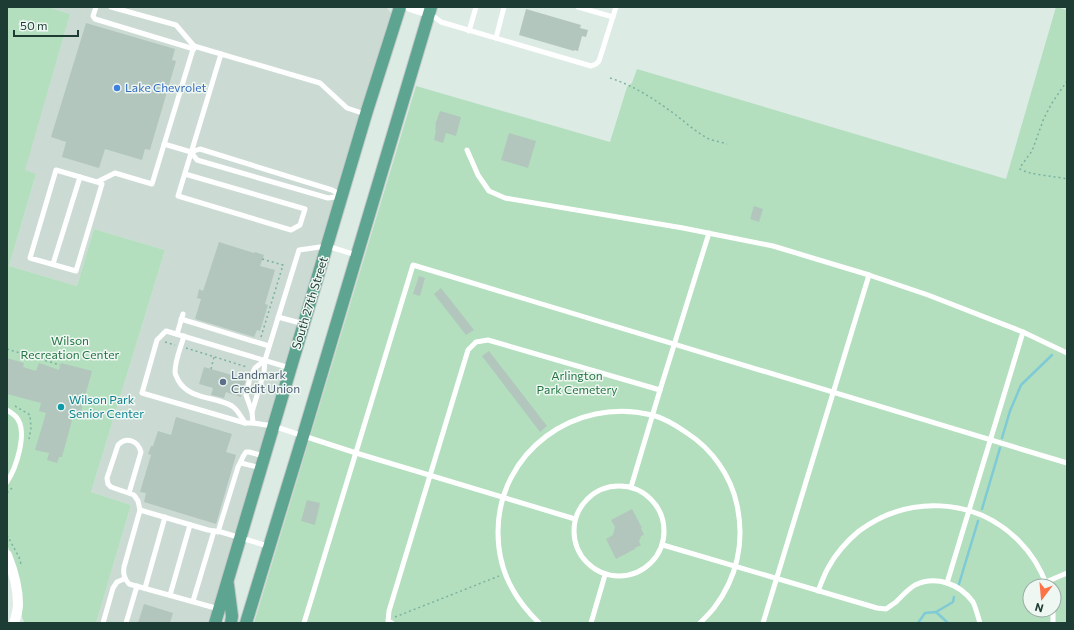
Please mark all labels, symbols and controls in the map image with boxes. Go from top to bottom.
scale bar [14,12,78,38]
text: 50 m [20,18,48,32]
place label: Lake Chevrolet [125,80,206,94]
marker: Lake Chevrolet [112,83,122,93]
street label: South 27th Street [288,255,330,351]
park label: Wilson Recreation Center [21,333,120,361]
place label: Landmark Credit Union [231,367,300,395]
park label: Arlington Park Cemetery [537,368,617,396]
marker: Landmark Credit Union [218,377,228,387]
place label: Wilson Park Senior Center [69,392,144,420]
marker: Wilson Park Senior Center [56,402,66,412]
north arrow [1022,578,1062,618]
text: N [1033,601,1045,615]

